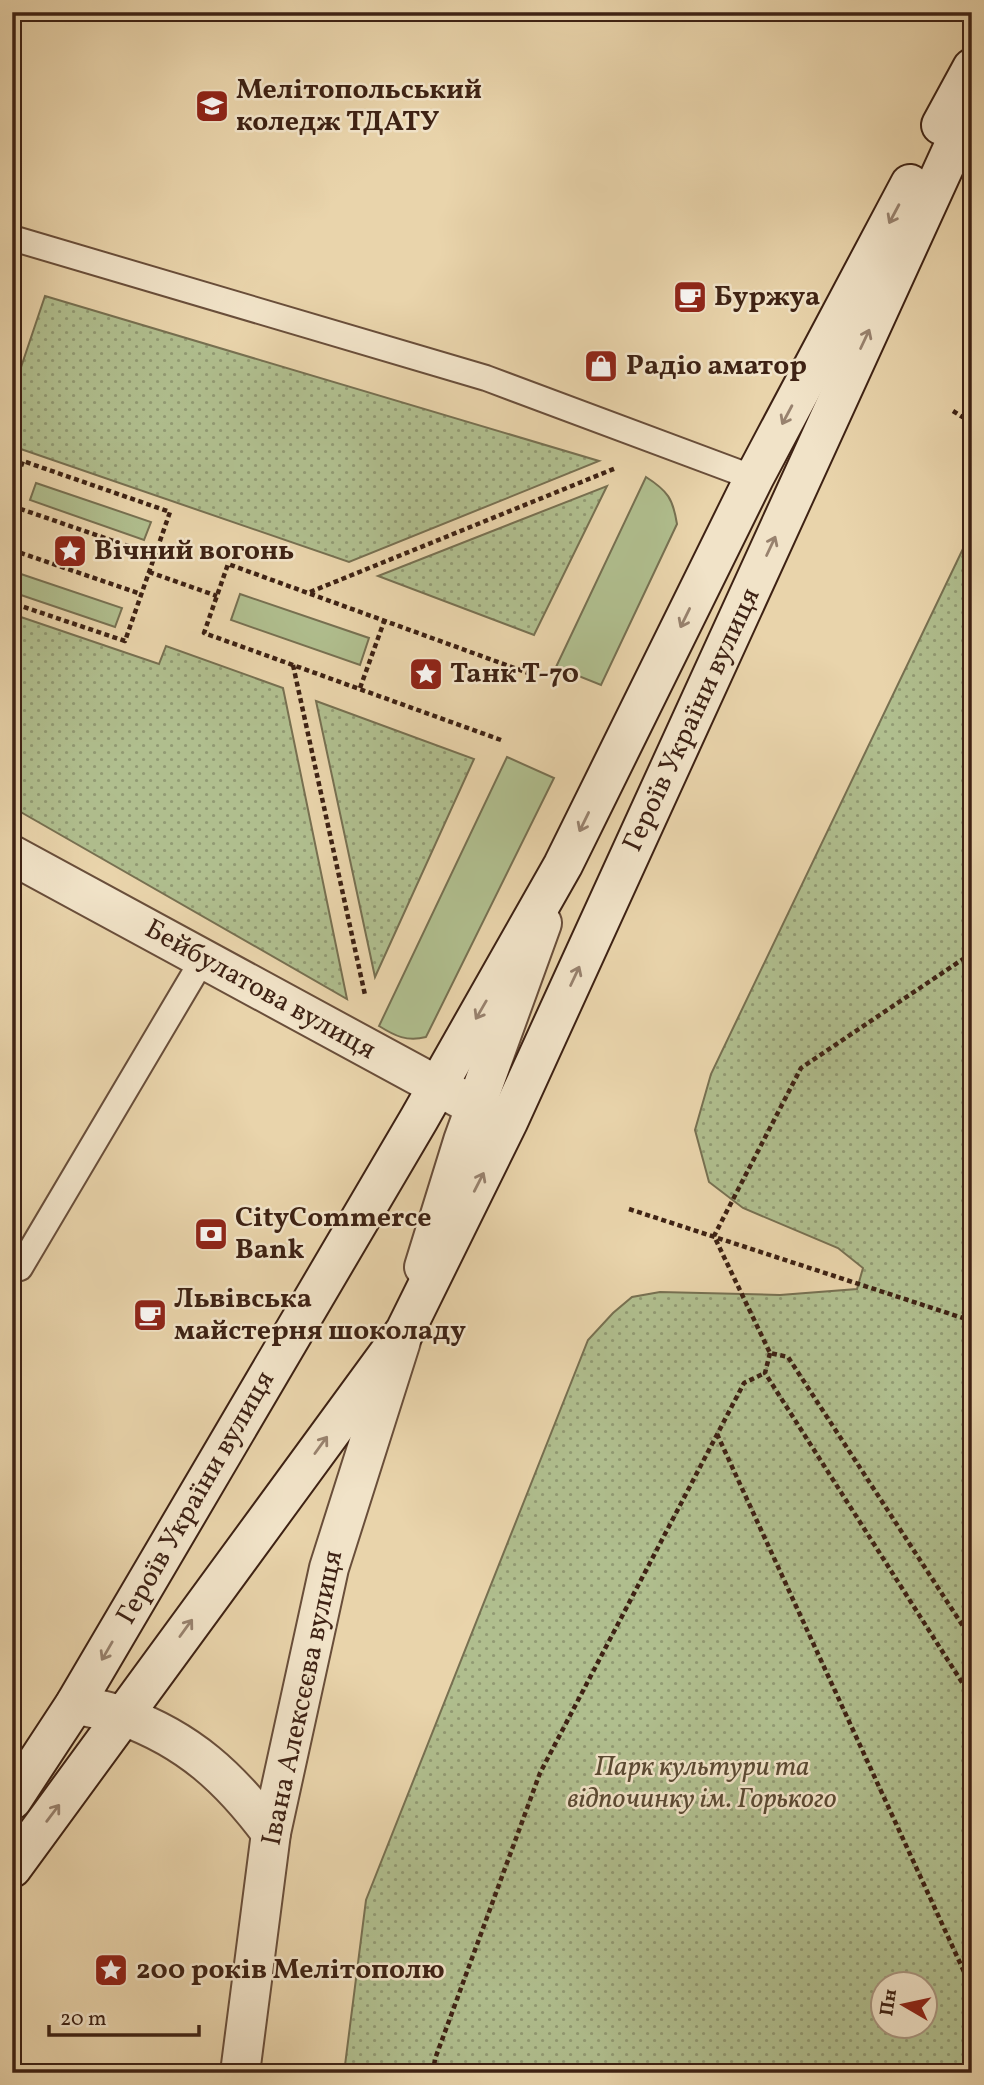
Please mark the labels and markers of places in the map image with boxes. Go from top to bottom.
place label: Мелітопольський коледж ТДАТУ [236,71,482,142]
school or university icon: Мелітопольський коледж ТДАТУ [193,87,231,125]
cafe icon: Буржуа [671,278,709,316]
place label: Буржуа [714,278,820,317]
shop icon: Радіо аматор [582,347,620,385]
place label: Радіо аматор [626,347,807,386]
place icon: Вічний вогонь [51,532,89,570]
place label: Вічний вогонь [94,532,294,571]
place icon: Танк Т-70 [407,655,445,693]
place label: Танк Т-70 [450,655,579,694]
place label: CityCommerce Bank [235,1199,432,1270]
bank icon: CityCommerce Bank [192,1215,230,1253]
place label: Львівська майстерня шоколаду [174,1280,466,1351]
cafe icon: Львівська майстерня шоколаду [131,1296,169,1334]
place icon: 200 років Мелітополю [92,1951,130,1989]
place label: 200 років Мелітополю [136,1951,445,1990]

